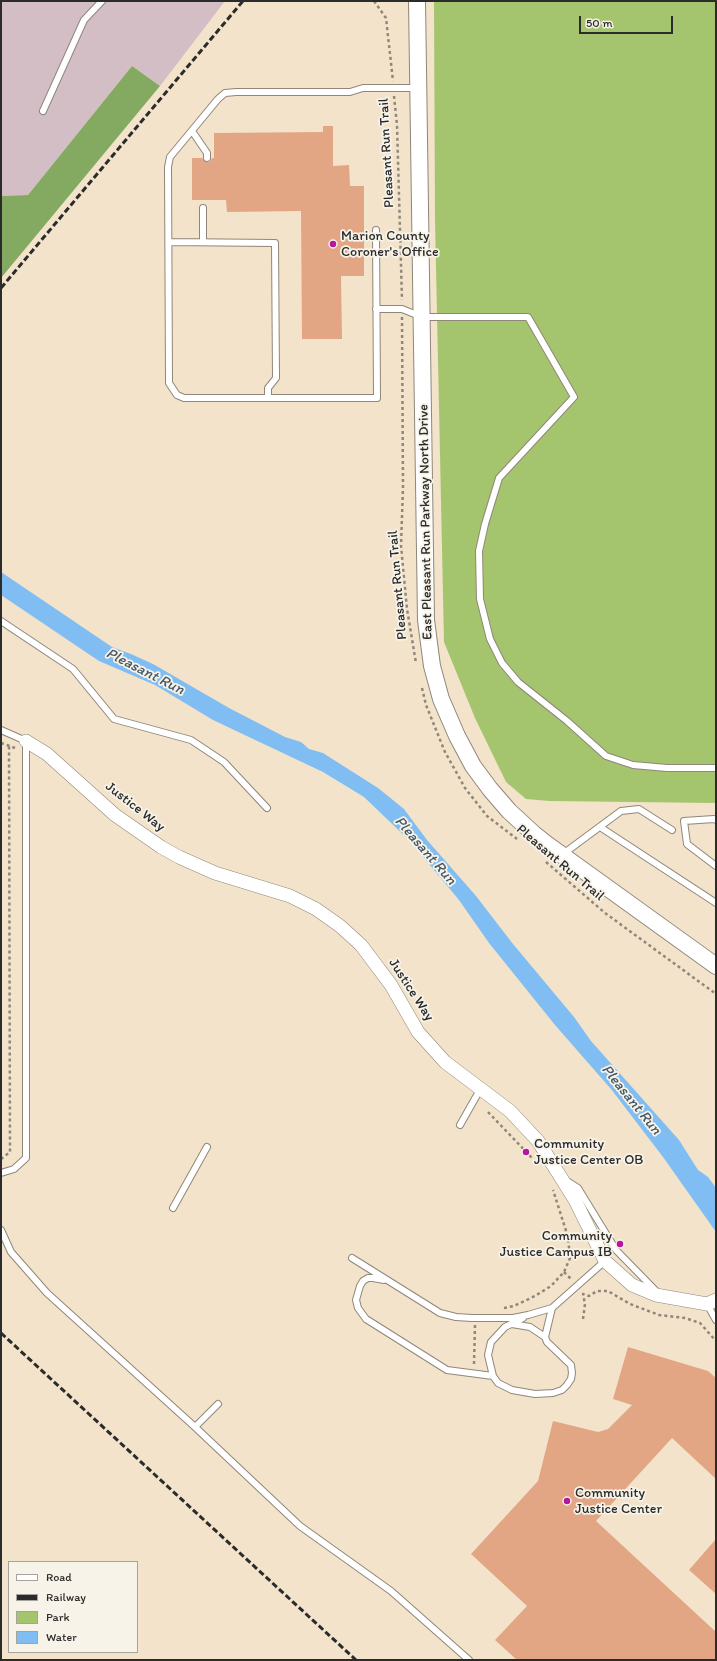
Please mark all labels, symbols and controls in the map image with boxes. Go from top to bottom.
scale bar [581,8,675,34]
text: 50 m [586,16,612,30]
street label: Pleasant Run Trail [376,98,398,208]
place label: Marion County Coroner's Office [341,228,439,260]
marker: Marion County Coroner's Office [328,239,338,249]
street label: East Pleasant Run Parkway North Drive [416,404,436,640]
street label: Pleasant Run Trail [385,530,411,640]
water label: Pleasant Run [103,645,187,699]
street label: Justice Way [102,778,168,836]
water label: Pleasant Run [390,813,460,889]
street label: Pleasant Run Trail [513,821,607,905]
street label: Justice Way [385,956,437,1024]
water label: Pleasant Run [597,1061,665,1139]
place label: Community Justice Center OB [534,1136,643,1168]
marker: Community Justice Center OB [521,1147,531,1157]
place label: Community Justice Campus IB [500,1228,612,1260]
marker: Community Justice Campus IB [615,1239,625,1249]
place label: Community Justice Center [575,1485,662,1518]
marker: Community Justice Center [562,1496,572,1506]
legend [8,1561,138,1653]
text: Road [46,1570,72,1584]
text: Railway [46,1590,86,1604]
text: Park [46,1610,70,1624]
text: Water [46,1630,77,1644]

